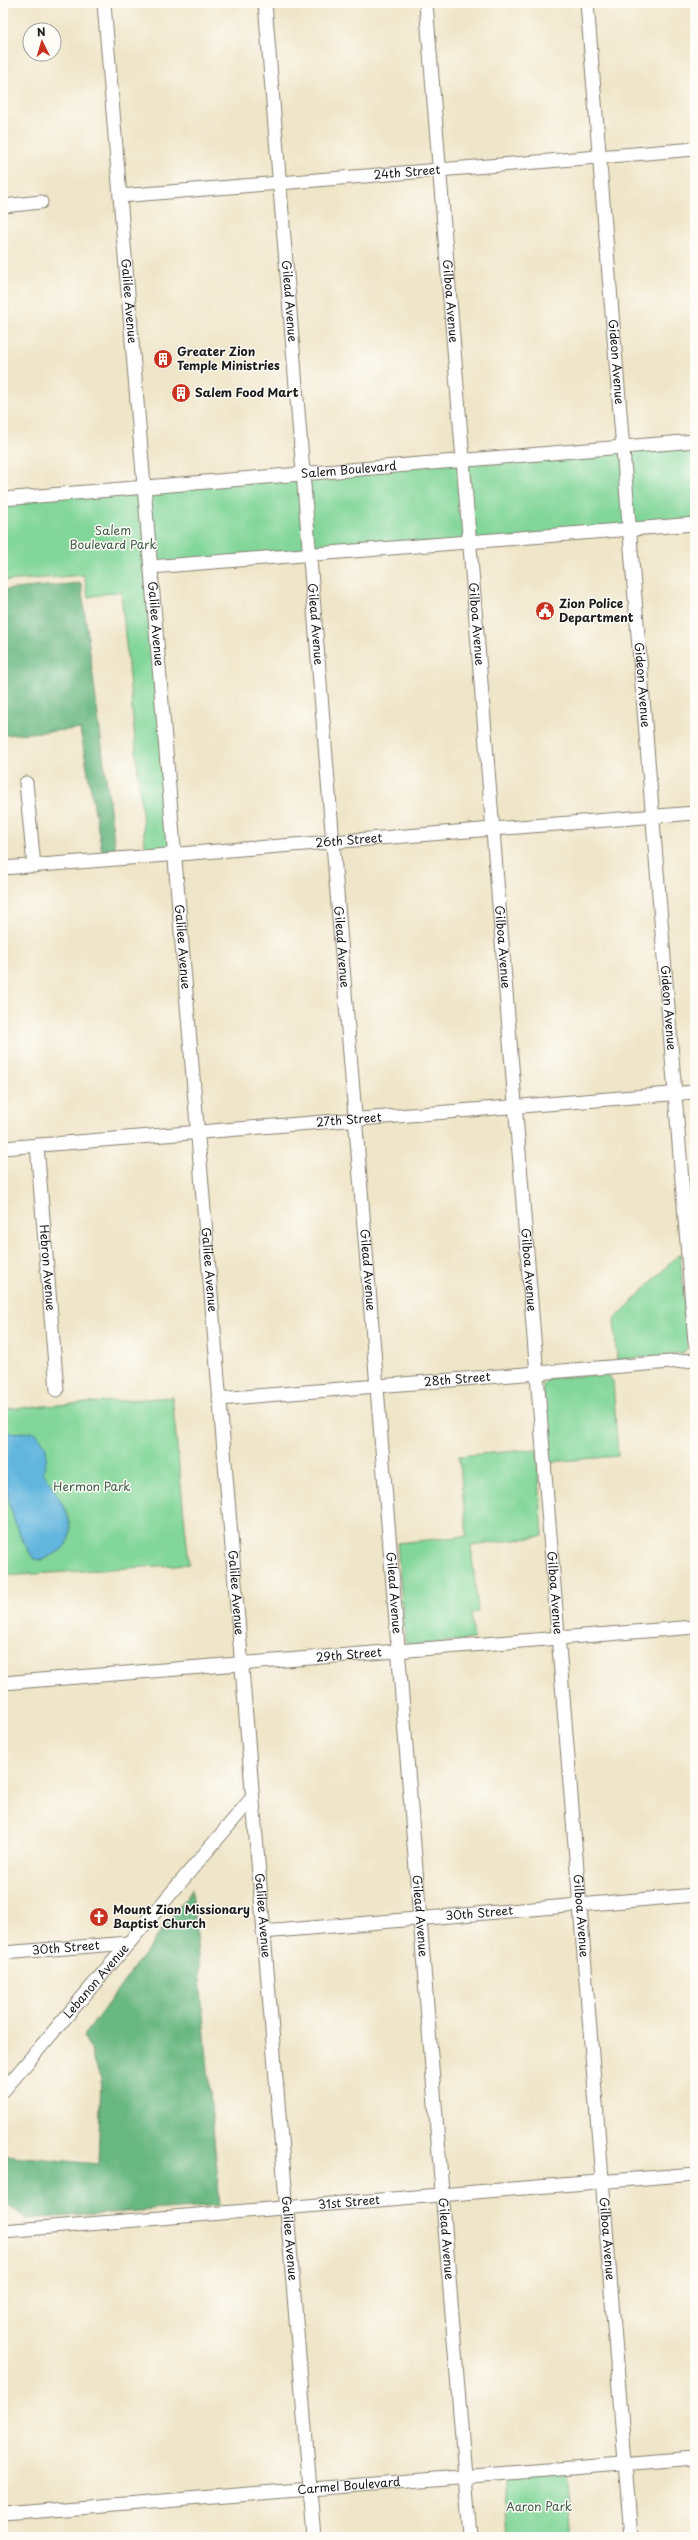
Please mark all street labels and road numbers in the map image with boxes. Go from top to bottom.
street label: 24th Street [373,160,441,183]
street label: Galilee Avenue [117,258,142,344]
street label: Gilead Avenue [278,259,302,343]
street label: Gilboa Avenue [439,259,463,344]
street label: Gideon Avenue [605,318,629,406]
street label: Salem Boulevard [300,456,398,482]
street label: Galilee Avenue [144,581,169,667]
street label: Gilead Avenue [304,582,329,666]
street label: Gilboa Avenue [465,582,490,667]
street label: Gideon Avenue [631,641,655,728]
street label: 26th Street [315,828,383,851]
street label: Galilee Avenue [171,904,196,990]
street label: Gilead Avenue [330,905,355,989]
street label: Gilboa Avenue [491,905,516,990]
street label: Gideon Avenue [657,964,681,1051]
street label: 27th Street [315,1107,382,1131]
street label: Hebron Avenue [36,1224,61,1312]
street label: Galilee Avenue [197,1226,222,1313]
street label: Gilboa Avenue [517,1227,542,1313]
street label: Gilead Avenue [356,1228,381,1312]
street label: 28th Street [423,1367,491,1390]
street label: Galilee Avenue [224,1549,249,1636]
street label: Gilboa Avenue [543,1550,568,1635]
street label: Gilead Avenue [382,1551,407,1635]
street label: 29th Street [315,1642,383,1666]
street label: Galilee Avenue [251,1872,276,1959]
street label: Gilboa Avenue [569,1873,594,1958]
street label: Gilead Avenue [408,1874,433,1958]
street label: 30th Street [445,1901,514,1924]
street label: 30th Street [31,1935,100,1959]
street label: Lebanon Avenue [58,1939,133,2022]
street label: 31st Street [317,2190,381,2213]
street label: Galilee Avenue [278,2195,303,2282]
street label: Gilboa Avenue [596,2196,620,2281]
street label: Gilead Avenue [435,2197,459,2281]
street label: Carmel Boulevard [297,2472,401,2498]

